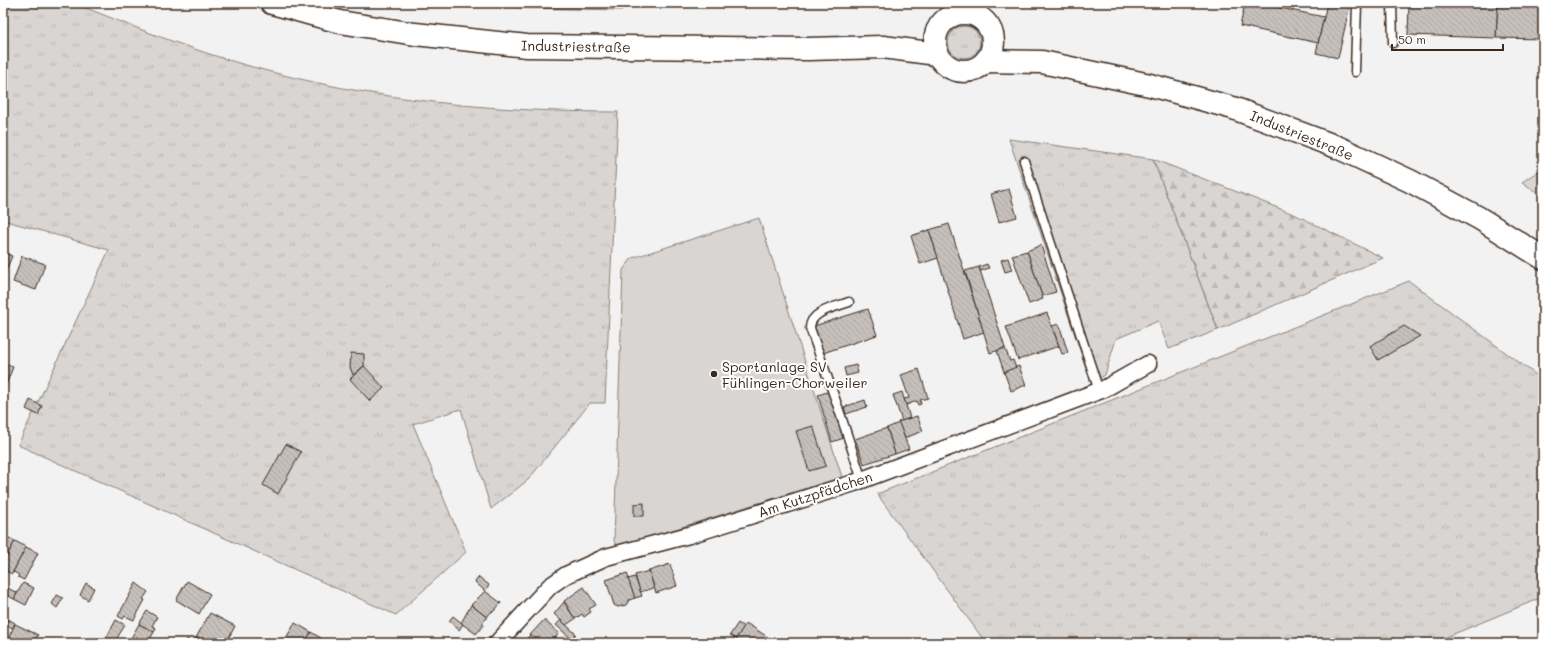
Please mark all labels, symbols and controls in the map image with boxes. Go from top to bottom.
scale bar [1392,26,1503,52]
text: 50 m [1398,31,1426,47]
street label: Industriestraße [521,36,631,56]
street label: Industriestraße [1248,106,1356,164]
place label: Sportanlage SV Fühlingen-Chorweiler [722,357,868,392]
marker: Sportanlage SV Fühlingen-Chorweiler [709,369,719,379]
street label: Am Kutzpfädchen [755,467,875,521]

